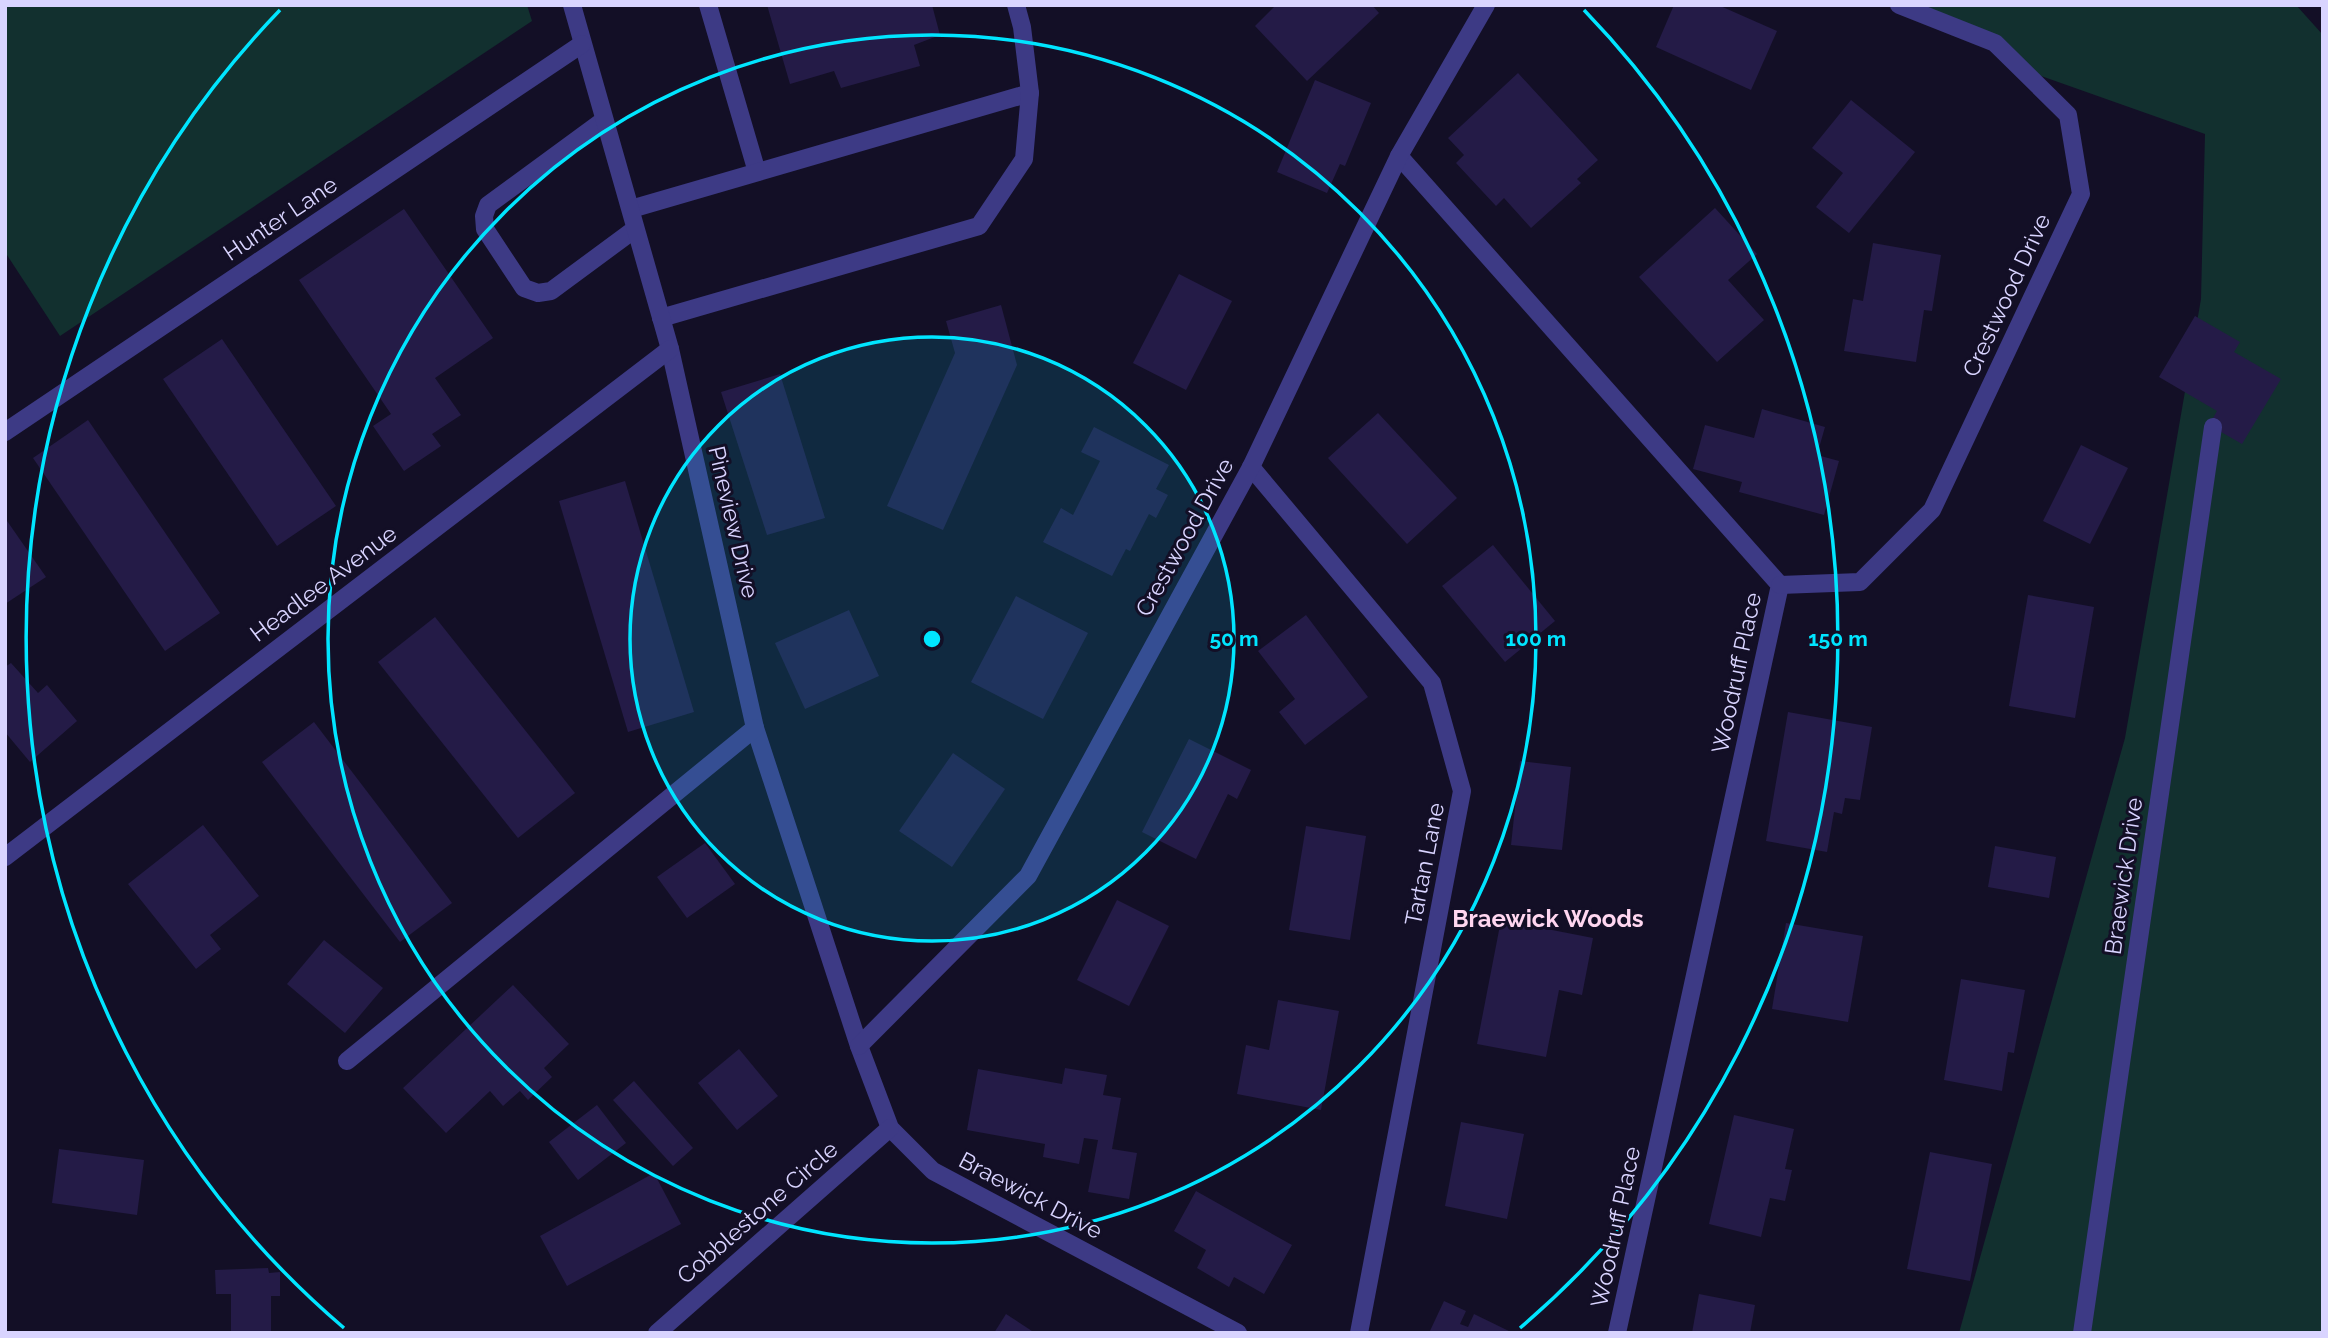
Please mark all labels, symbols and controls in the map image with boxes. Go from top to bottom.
street label: Hunter Lane [218,170,342,266]
street label: Crestwood Drive [1956,209,2056,381]
street label: Pineview Drive [703,443,765,601]
street label: Crestwood Drive [1129,453,1239,621]
street label: Headlee Avenue [244,519,402,647]
street label: Woodruff Place [1706,590,1766,756]
text: 50 m [1209,626,1259,651]
text: 100 m [1506,626,1566,651]
text: 150 m [1808,626,1868,651]
centre of rings [920,627,944,651]
street label: Braewick Drive [2099,796,2147,956]
street label: Tartan Lane [1399,800,1449,928]
district label: Braewick Woods [1452,904,1644,933]
street label: Cobblestone Circle [671,1135,843,1289]
street label: Woodruff Place [1585,1144,1645,1310]
street label: Braewick Drive [955,1146,1107,1244]

